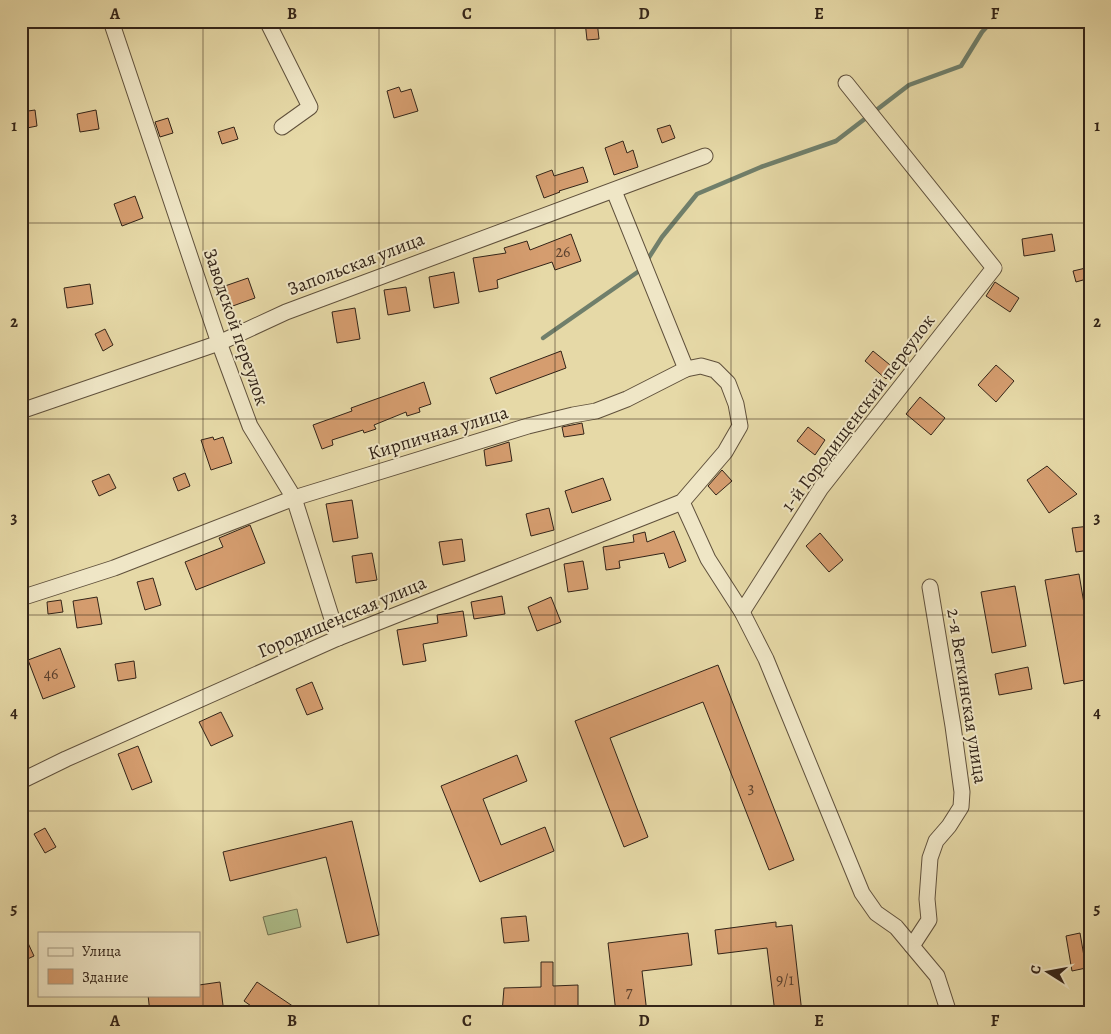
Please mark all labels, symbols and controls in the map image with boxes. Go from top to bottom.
text: A [109,3,121,25]
text: B [287,3,297,25]
text: C [462,3,472,25]
text: D [638,3,650,25]
text: E [814,3,824,25]
text: F [991,3,1000,25]
text: 1 [11,115,17,137]
text: 1 [1094,115,1100,137]
street label: Запольская улица [284,226,428,302]
house number: 26 [556,241,571,263]
street label: Заводской переулок [197,245,275,409]
street label: 1-й Городищенский переулок [775,309,941,517]
text: 2 [10,311,18,333]
text: 2 [1093,311,1101,333]
street label: Кирпичная улица [365,399,512,467]
text: 3 [11,507,18,529]
text: 3 [1094,507,1101,529]
street label: Городищенская улица [254,570,431,664]
street label: 2-я Веткинская улица [940,607,994,786]
house number: 46 [44,663,58,685]
text: 4 [10,702,18,724]
text: 4 [1093,702,1101,724]
house number: 3 [748,777,754,799]
text: 5 [11,898,18,920]
text: 5 [1094,898,1101,920]
legend [38,932,200,996]
text: Улица [82,941,121,961]
north arrow [1024,946,1074,996]
text: С [1026,963,1046,976]
text: Здание [82,967,129,987]
house number: 9/1 [776,969,795,991]
house number: 7 [626,981,633,1003]
text: A [109,1010,121,1032]
text: B [287,1010,297,1032]
text: C [462,1010,472,1032]
text: D [638,1010,650,1032]
text: E [814,1010,824,1032]
text: F [991,1010,1000,1032]

